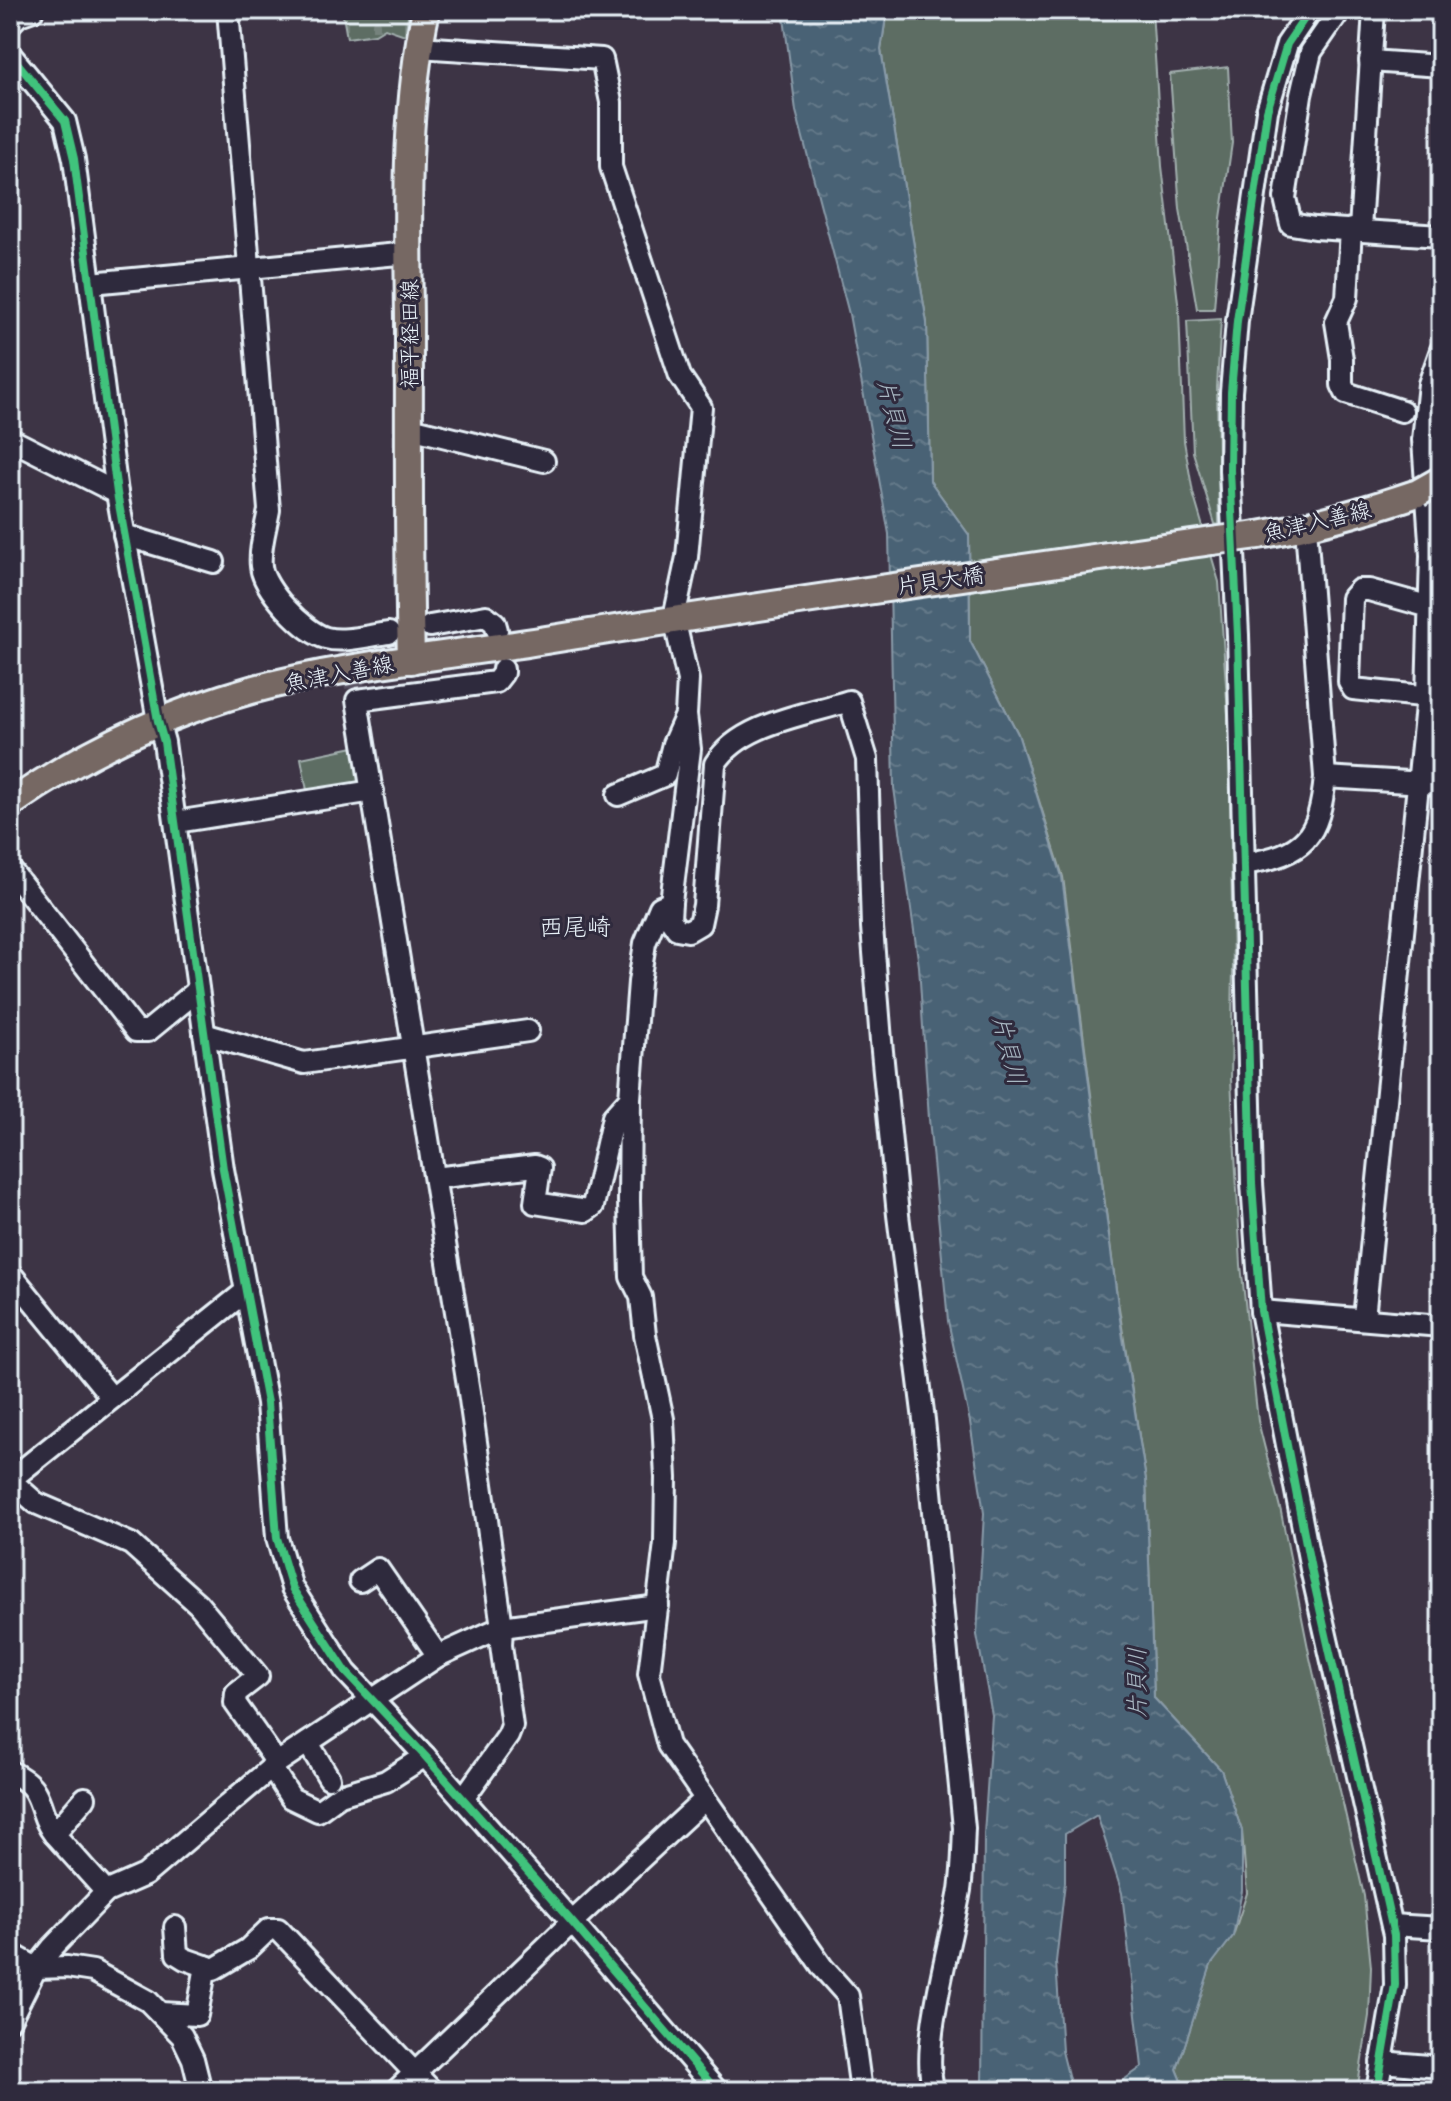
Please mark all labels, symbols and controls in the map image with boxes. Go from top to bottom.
street label: 福平経田線 [397,279,424,389]
water label: 片貝川 [871,376,916,453]
street label: 魚津入善線 [1261,497,1374,548]
street label: 片貝大橋 [895,562,986,601]
street label: 魚津入善線 [283,651,396,698]
district label: 西尾崎 [539,913,611,942]
water label: 片貝川 [986,1012,1031,1089]
water label: 片貝川 [1123,1647,1152,1719]

